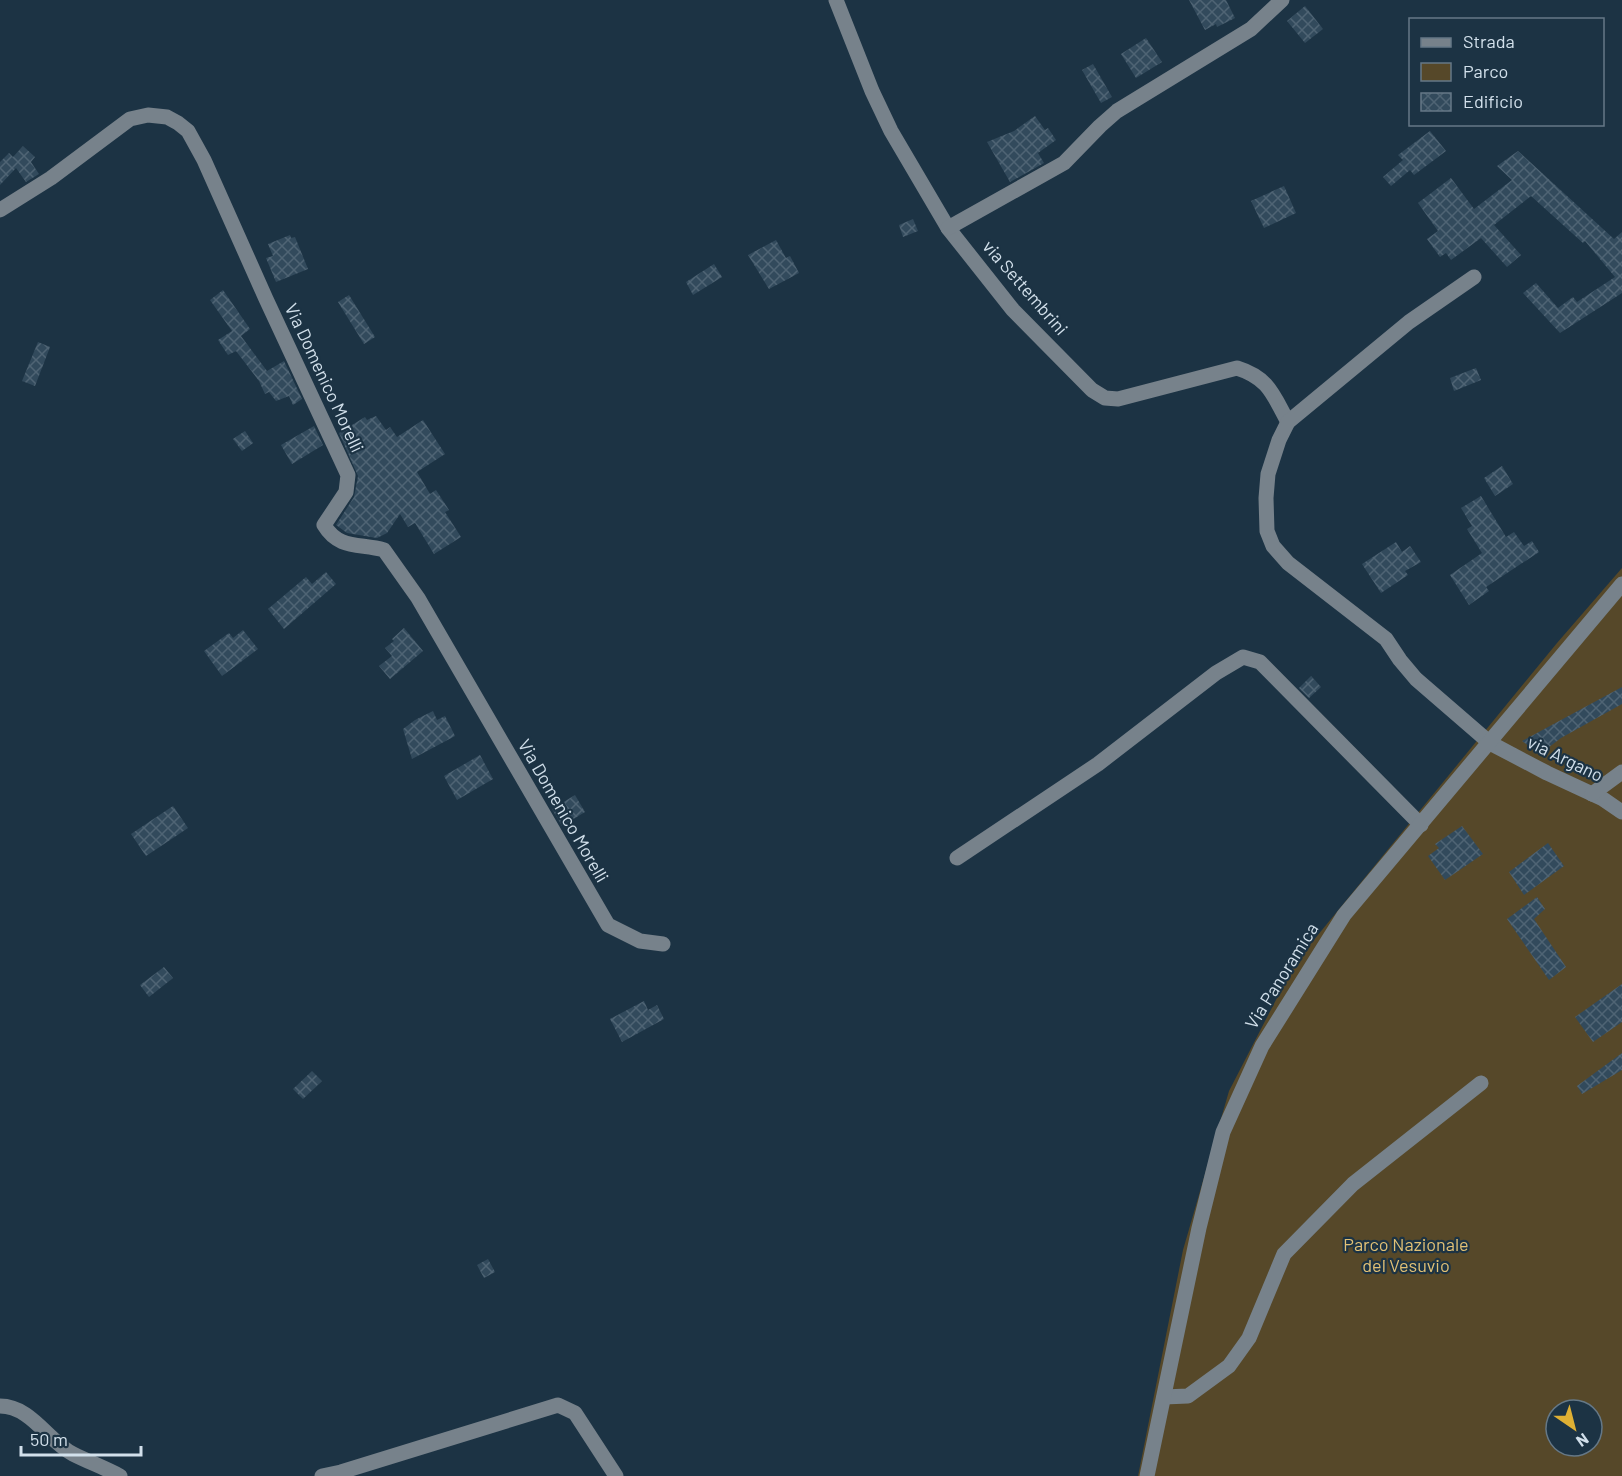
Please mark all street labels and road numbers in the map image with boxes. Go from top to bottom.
street label: via Settembrini [979,235,1073,339]
street label: Via Domenico Morelli [281,300,369,456]
street label: via Argano [1524,730,1607,786]
street label: Via Domenico Morelli [514,735,614,886]
street label: Via Panoramica [1240,918,1323,1033]

